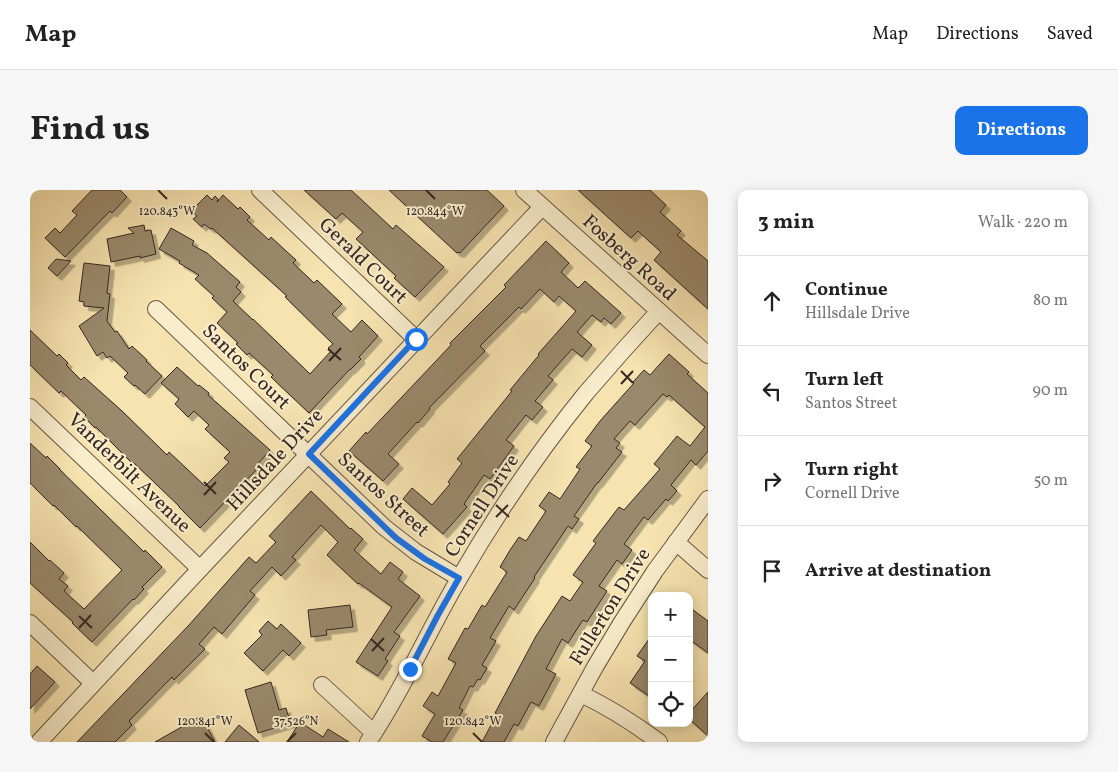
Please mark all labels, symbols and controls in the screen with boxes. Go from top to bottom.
text: Map [25,18,76,52]
text: Map [872,22,908,47]
text: Directions [936,22,1019,47]
text: Saved [1047,22,1093,47]
text: Find us [30,106,150,154]
button: Directions [955,106,1088,155]
text: 120.843°W [139,204,195,220]
text: 120.844°W [406,204,464,220]
text: 3 min [758,208,814,237]
street label: Fosberg Road [576,209,682,308]
street label: Gerald Court [312,212,413,311]
text: Walk · 220 m [978,212,1068,234]
text: Continue [805,277,888,303]
icon: ahead [758,287,786,315]
text: 80 m [1033,290,1068,312]
text: Hillsdale Drive [805,303,910,325]
street label: Santos Court [195,318,296,417]
route start [405,328,428,351]
text: Turn left [805,367,884,393]
icon: left [758,377,786,405]
text: 90 m [1032,380,1068,402]
text: Santos Street [805,393,897,415]
street label: Hillsdale Drive [221,403,330,518]
street label: Vanderbilt Avenue [60,407,197,540]
street label: Santos Street [330,446,435,544]
street label: Cornell Drive [439,449,527,563]
text: Turn right [805,457,898,483]
icon: right [758,467,786,495]
text: 50 m [1034,470,1068,492]
text: Cornell Drive [805,483,900,505]
street label: Fullerton Drive [563,543,658,671]
icon: arrive [758,557,786,585]
text: Arrive at destination [805,558,991,584]
map controls [648,592,693,727]
button: + [648,592,693,637]
button: − [648,637,693,682]
route end [399,658,422,681]
button: locate [648,682,693,727]
text: 120.841°W [177,714,233,730]
text: 37.526°N [273,714,319,730]
text: 120.842°W [444,714,502,730]

